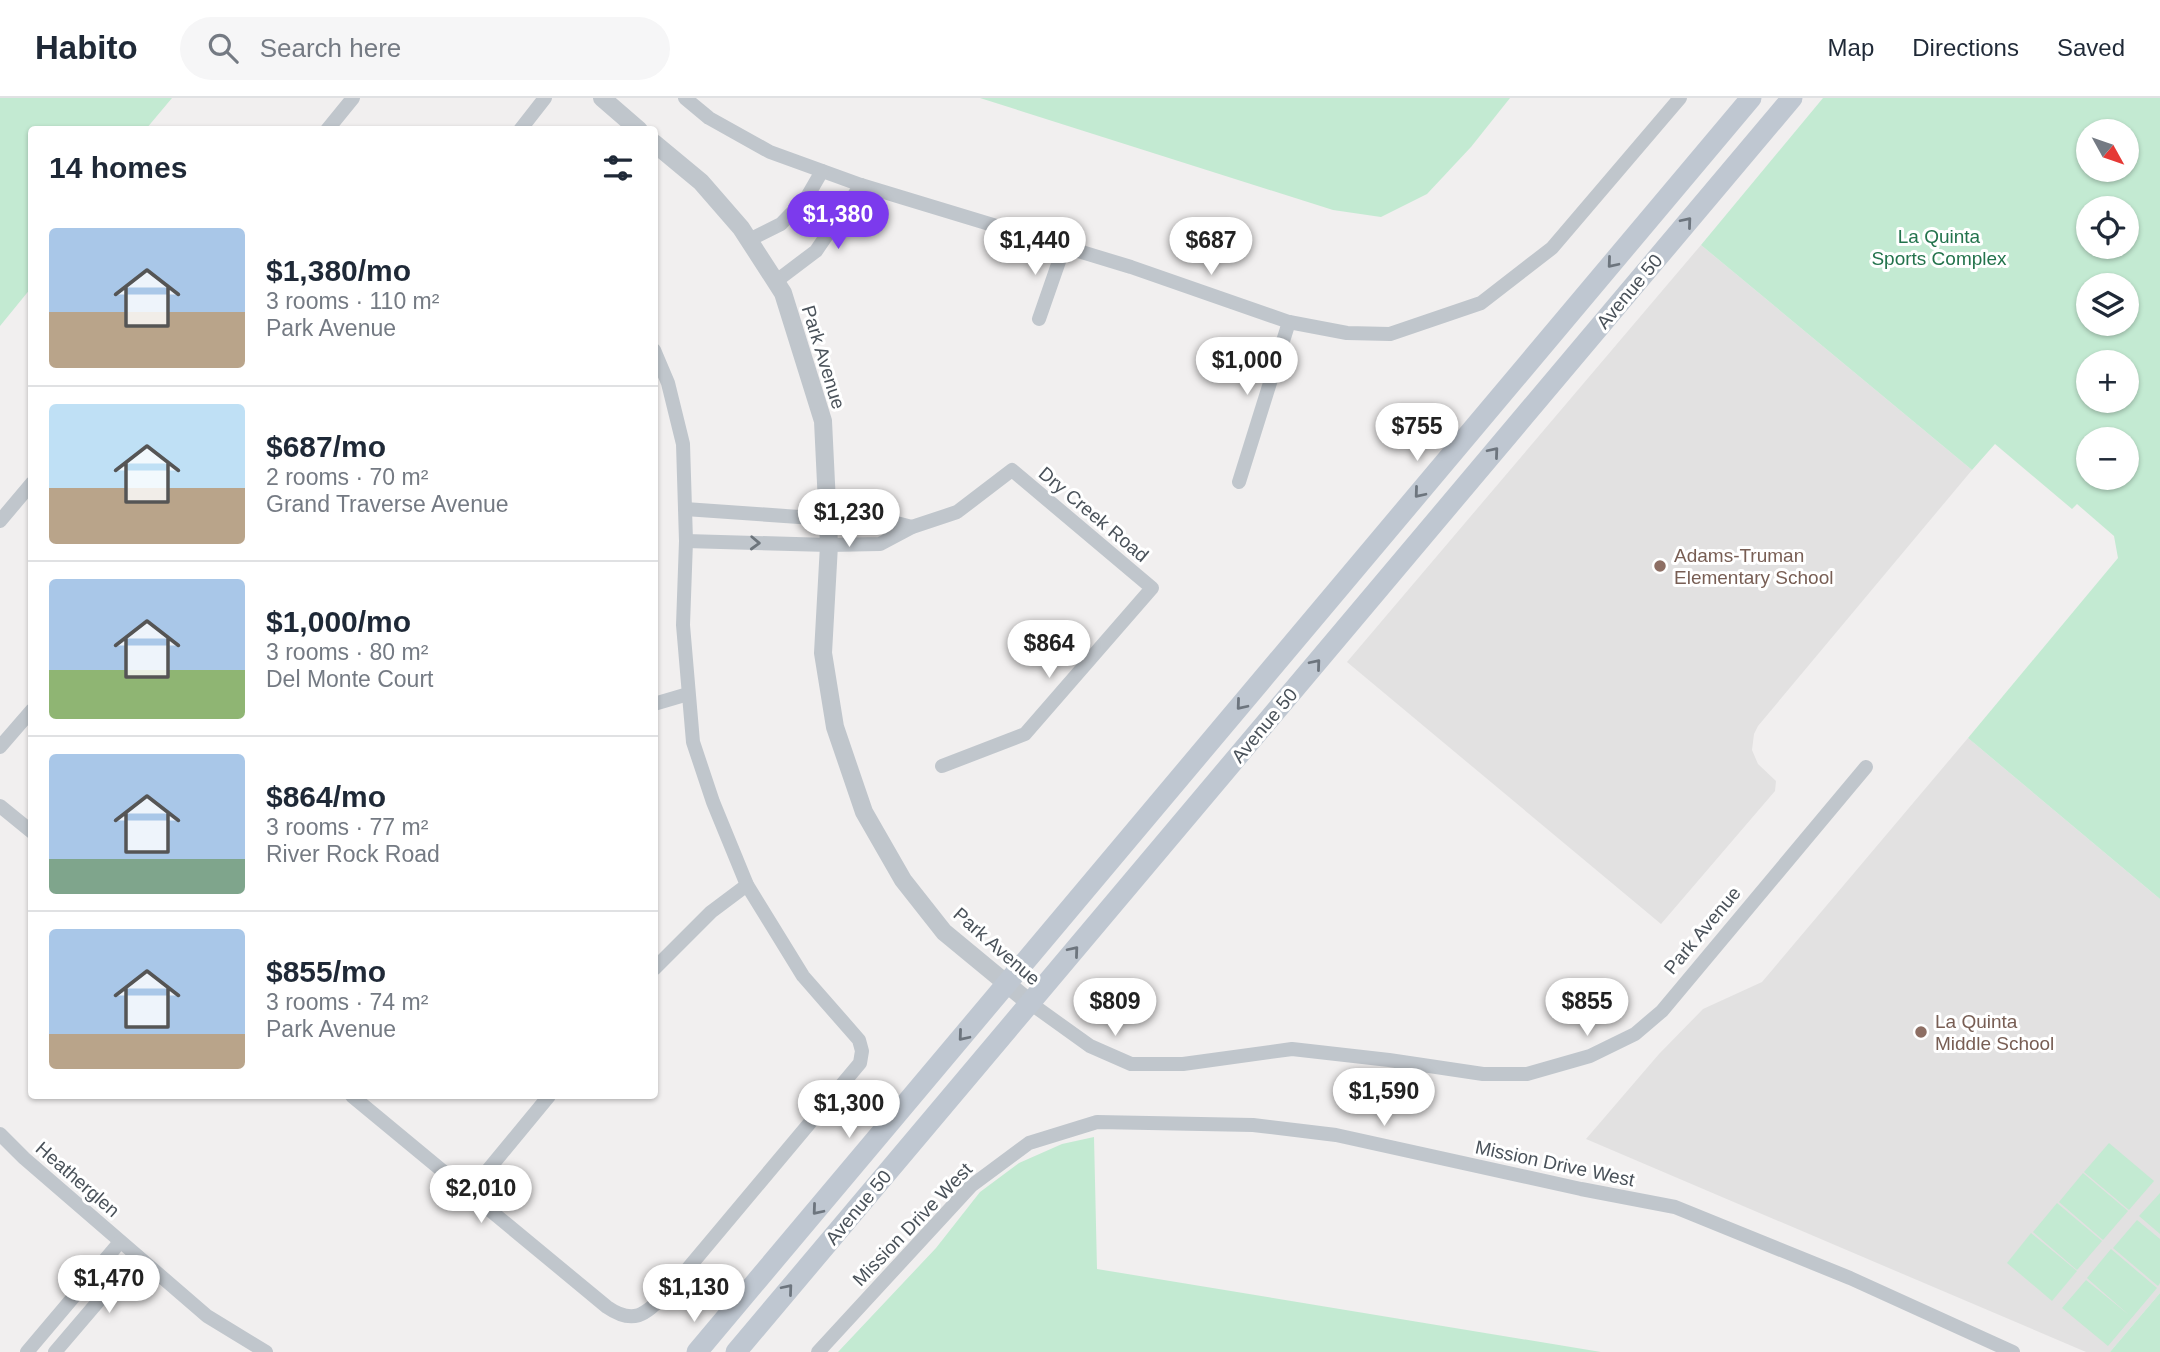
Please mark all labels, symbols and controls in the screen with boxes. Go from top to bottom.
search box [180,17,670,80]
text: Habito [35,29,138,66]
icon: search [204,29,242,67]
text: Search here [260,33,401,63]
text: Map [1828,34,1874,61]
text: Directions [1912,34,2019,61]
text: Saved [2057,34,2125,61]
north arrow [2076,119,2138,182]
map controls [2076,119,2139,490]
icon: filters [599,149,637,187]
text: 14 homes [49,151,187,184]
pin: $1,380 [781,192,895,251]
button: locate [2076,196,2139,259]
text: $1,380 [803,201,873,227]
one-way arrow [1679,217,1691,230]
pin: $1,440 [978,218,1092,277]
pin: $687 [1170,218,1252,277]
park label: La Quinta Sports Complex [1871,226,2007,269]
text: $1,440 [1000,227,1070,253]
text: $687 [1185,227,1237,253]
street label: Avenue 50 [1592,250,1667,333]
text: $1,380/mo [266,254,411,287]
one-way arrow [1608,255,1621,267]
icon: home [105,256,189,340]
button: layers [2076,273,2139,336]
text: 3 rooms · 110 m² [266,288,439,314]
street label: Park Avenue [798,303,849,412]
text: Park Avenue [266,315,396,341]
pin: $1,000 [1190,338,1304,397]
text: $1,000 [1212,347,1282,373]
button: + [2076,350,2139,413]
pin: $755 [1376,404,1458,463]
text: $755 [1391,413,1443,439]
button: − [2076,427,2139,490]
text: $687/mo [266,430,386,463]
icon: home [105,432,189,516]
one-way arrow [1485,448,1498,460]
street label: Dry Creek Road [1035,463,1153,566]
text: 2 rooms · 70 m² [266,464,428,490]
one-way arrow [1415,485,1427,498]
pin: $1,230 [792,490,906,549]
text: Grand Traverse Avenue [266,491,509,517]
text: $1,230 [814,499,884,525]
one-way arrow [750,535,760,551]
place label: Adams-Truman Elementary School [1674,545,1833,588]
marker: Adams-Truman Elementary School [1652,558,1668,574]
text: $1,000/mo [266,605,411,638]
icon: home [105,607,189,691]
pin: $864 [1008,620,1090,680]
text: $864 [1023,630,1075,656]
text: 3 rooms · 80 m² [266,639,428,665]
one-way arrow [1307,659,1320,672]
text: Del Monte Court [266,666,433,692]
street label: Avenue 50 [1227,684,1302,767]
one-way arrow [1237,697,1249,710]
text: $864/mo [266,780,386,813]
icon: home [105,782,189,866]
text: 3 rooms · 77 m² [266,814,428,840]
text: River Rock Road [266,841,440,867]
street label: Park Avenue [1660,882,1745,978]
street label: Park Avenue [949,903,1044,990]
one-way arrow [1066,946,1079,958]
text: $855/mo [266,955,386,988]
icon: home [105,957,189,1041]
pin: $809 [1074,978,1156,1038]
pin: $855 [1546,978,1628,1038]
text: $809 [1089,988,1141,1014]
text: $855 [1561,988,1613,1014]
text: 3 rooms · 74 m² [266,989,428,1015]
place label: La Quinta Middle School [1935,1011,2054,1054]
text: Park Avenue [266,1016,396,1042]
marker: La Quinta Middle School [1913,1024,1929,1040]
one-way arrow [959,1028,971,1041]
pin: $1,590 [1327,1068,1441,1128]
text: $1,590 [1349,1078,1419,1104]
pin: $1,300 [792,1080,906,1140]
text: $1,300 [814,1090,884,1116]
street label: Mission Drive West [1473,1136,1637,1191]
street label: Heatherglen [32,1137,124,1221]
street label: Mission Drive West [848,1158,977,1290]
pin: $2,010 [424,1166,538,1225]
street label: Avenue 50 [821,1166,896,1249]
text: $2,010 [446,1175,516,1201]
one-way arrow [813,1202,825,1215]
pin: $1,470 [52,1256,166,1315]
pin: $1,130 [637,1264,751,1324]
text: $1,470 [74,1265,144,1291]
text: $1,130 [659,1274,729,1300]
one-way arrow [780,1285,793,1297]

